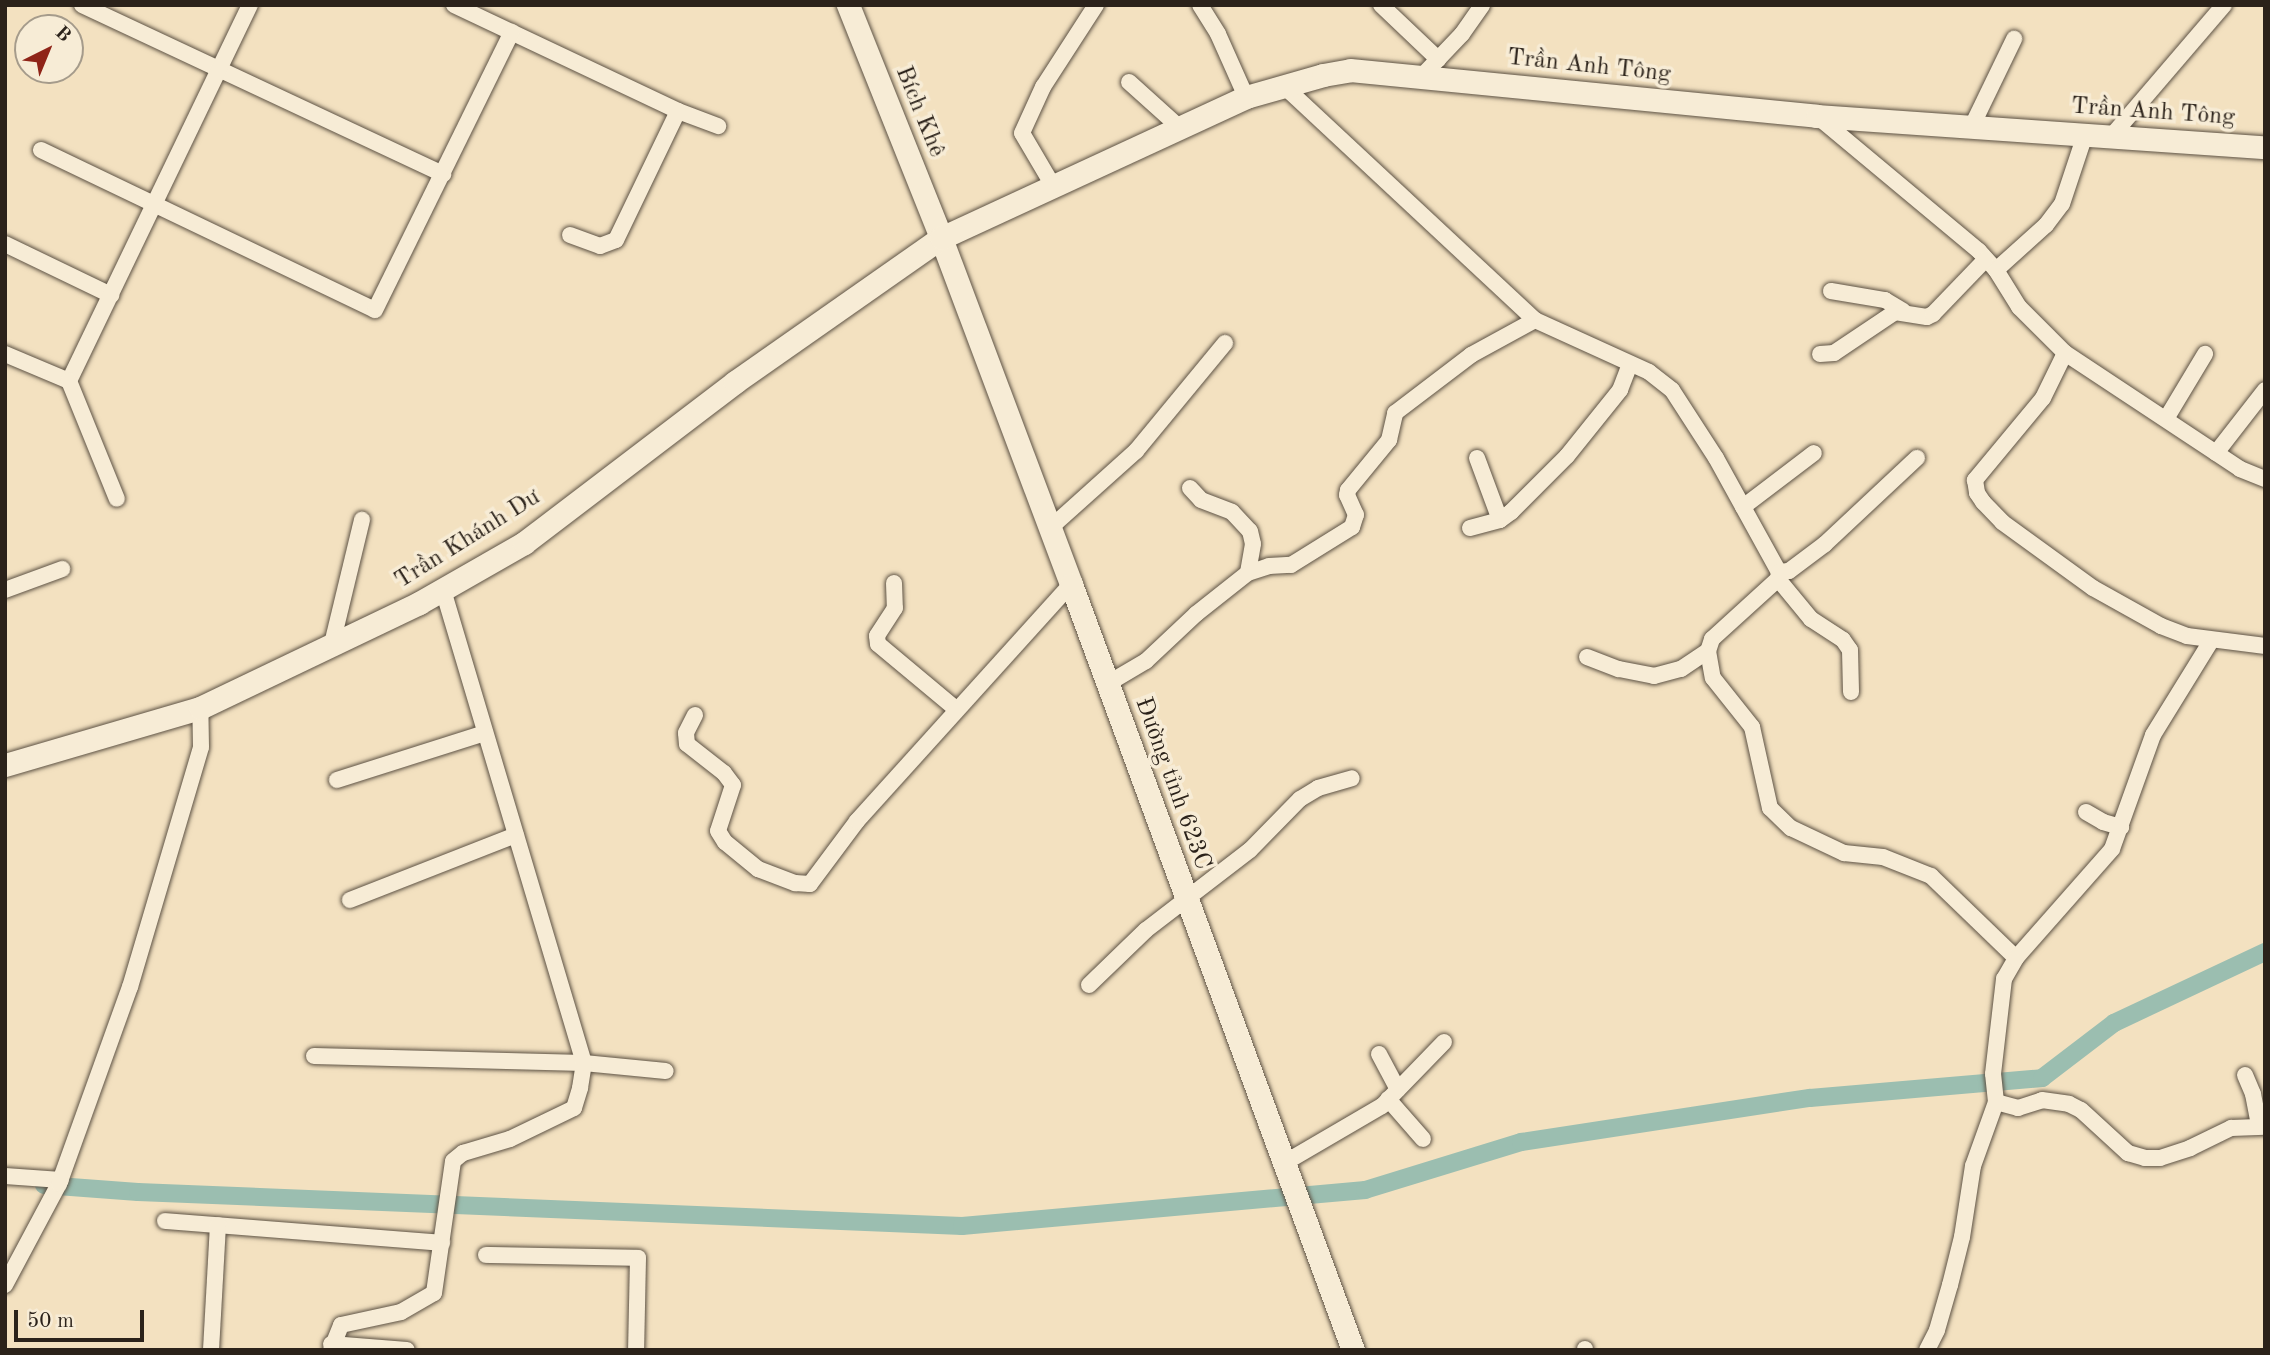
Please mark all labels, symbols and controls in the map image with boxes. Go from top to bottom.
north arrow [14,14,84,84]
text: B [51,23,74,46]
street label: Trần Anh Tông [1506,44,1672,90]
street label: Bích Khê [888,62,950,162]
street label: Trần Anh Tông [2070,93,2236,133]
street label: Trần Khánh Dư [390,484,546,596]
street label: Đường tỉnh 623C [1127,694,1217,874]
scale bar [18,1296,147,1340]
text: 50 m [27,1311,74,1332]

